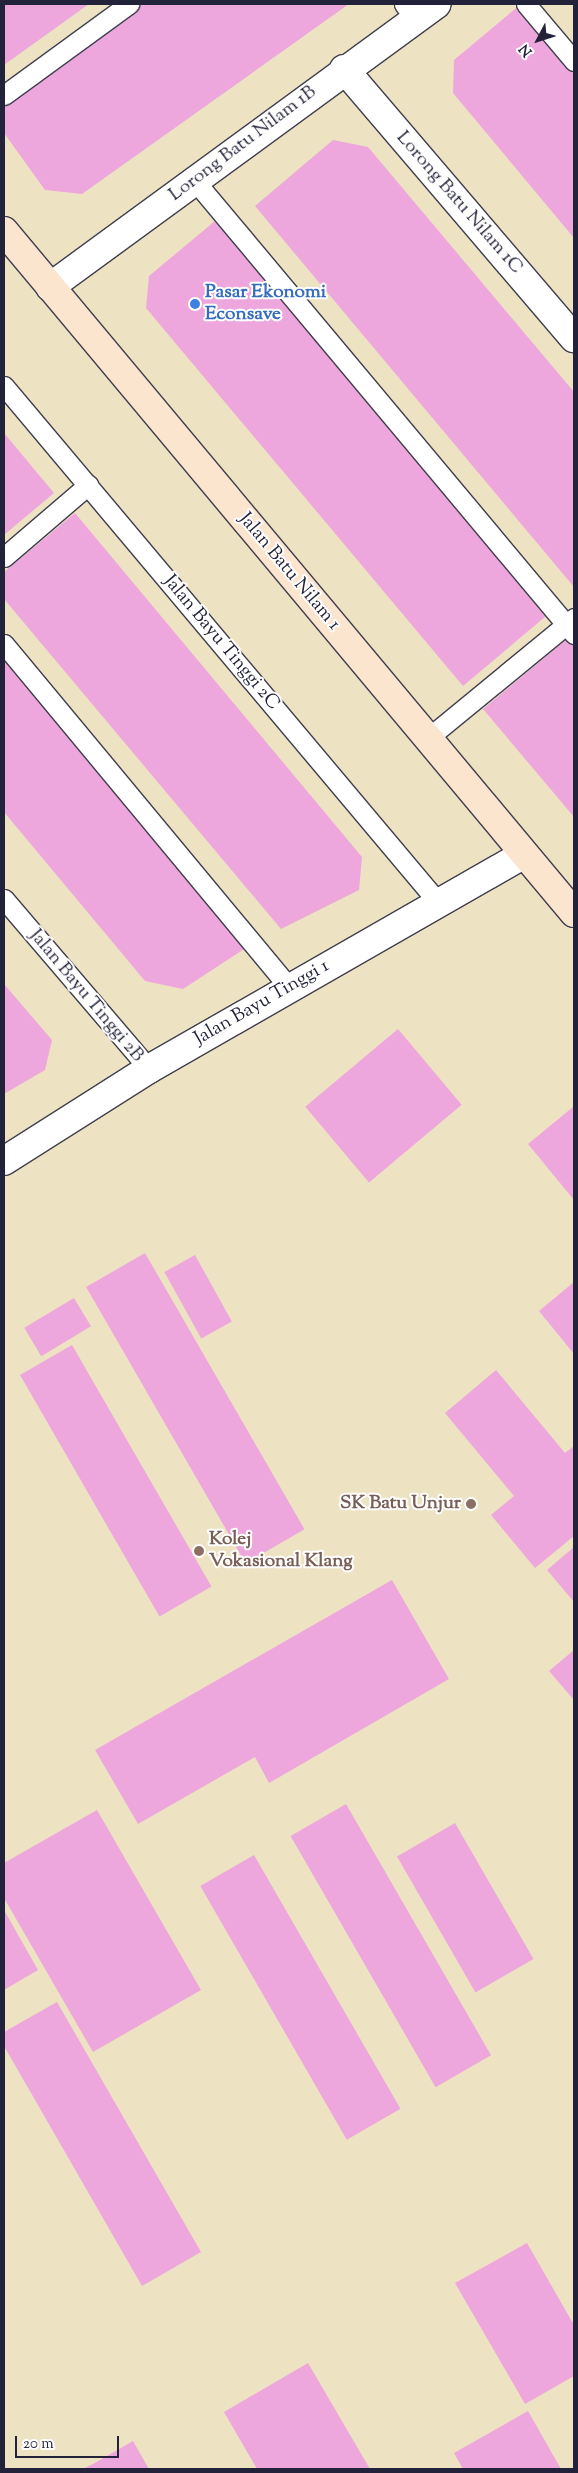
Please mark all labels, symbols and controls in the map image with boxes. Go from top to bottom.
north arrow [513,15,563,65]
text: N [515,39,538,60]
street label: Lorong Batu Nilam 1B [165,81,321,207]
street label: Lorong Batu Nilam 1C [391,127,527,279]
place label: Pasar Ekonomi Econsave [205,282,326,326]
marker: Pasar Ekonomi Econsave [189,298,201,310]
street label: Jalan Batu Nilam 1 [233,509,345,635]
street label: Jalan Bayu Tinggi 2C [158,571,284,715]
street label: Jalan Bayu Tinggi 2B [24,925,148,1067]
street label: Jalan Bayu Tinggi 1 [191,955,333,1051]
place label: SK Batu Unjur [340,1493,461,1515]
marker: SK Batu Unjur [465,1498,477,1510]
place label: Kolej Vokasional Klang [209,1529,353,1573]
marker: Kolej Vokasional Klang [193,1545,205,1557]
scale bar [18,2426,121,2458]
text: 20 m [23,2434,54,2455]

